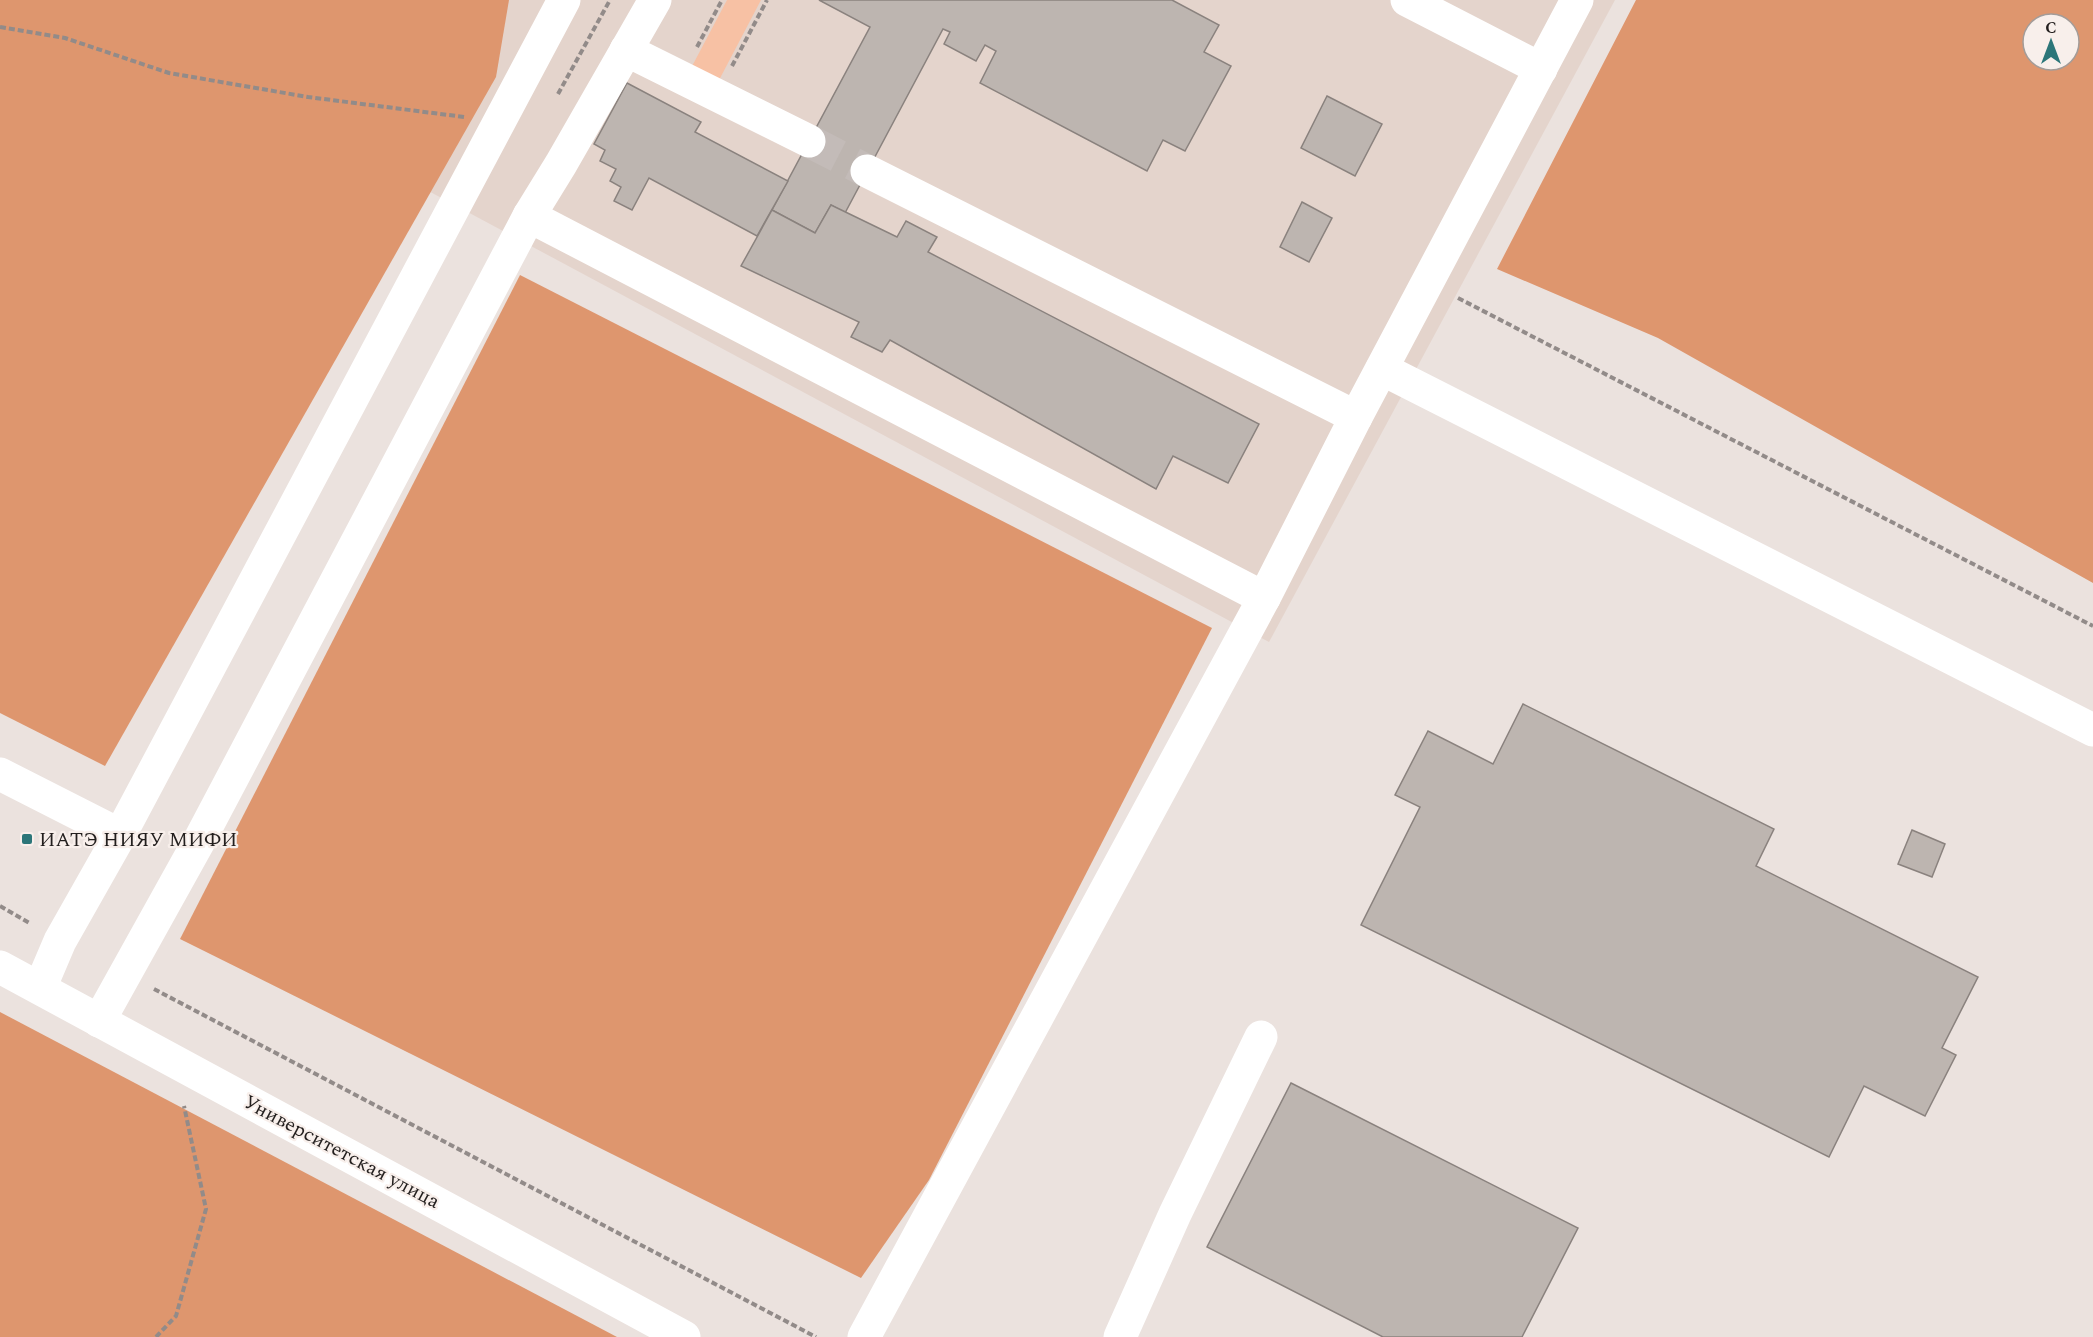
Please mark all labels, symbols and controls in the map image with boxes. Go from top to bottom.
north arrow [2021,12,2081,72]
text: С [2045,16,2057,40]
place label: ИАТЭ НИЯУ МИФИ [39,825,237,855]
marker: ИАТЭ НИЯУ МИФИ [20,832,34,846]
street label: Университетская улица [238,1087,445,1217]

